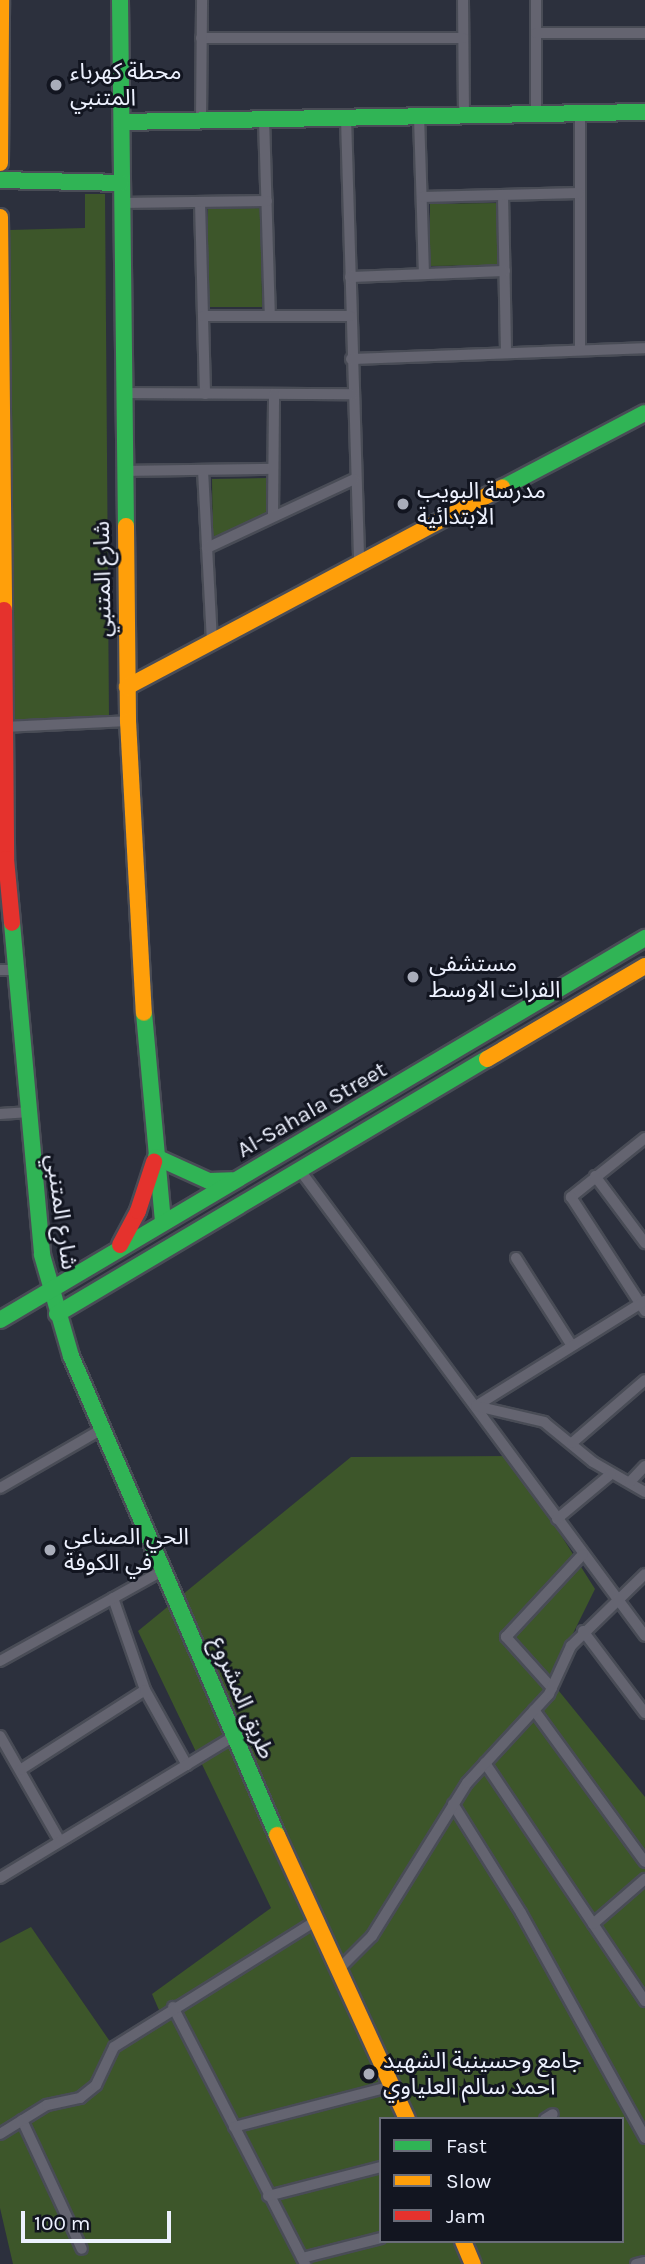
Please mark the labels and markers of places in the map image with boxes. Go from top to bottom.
place label: محطة كهرباء المتنبي [70,58,182,112]
marker: محطة كهرباء المتنبي [48,77,64,93]
place label: مدرسة البويب الابتدائية [417,477,546,531]
marker: مدرسة البويب الابتدائية [395,496,411,512]
place label: مستشفى الفرات الاوسط [429,950,560,1004]
marker: مستشفى الفرات الاوسط [403,967,423,987]
place label: الحي الصناعي في الكوفة [64,1523,189,1577]
marker: الحي الصناعي في الكوفة [42,1542,58,1558]
place label: جامع وحسينية الشهيد احمد سالم العلياوي [383,2047,582,2101]
marker: جامع وحسينية الشهيد احمد سالم العلياوي [361,2066,377,2082]

